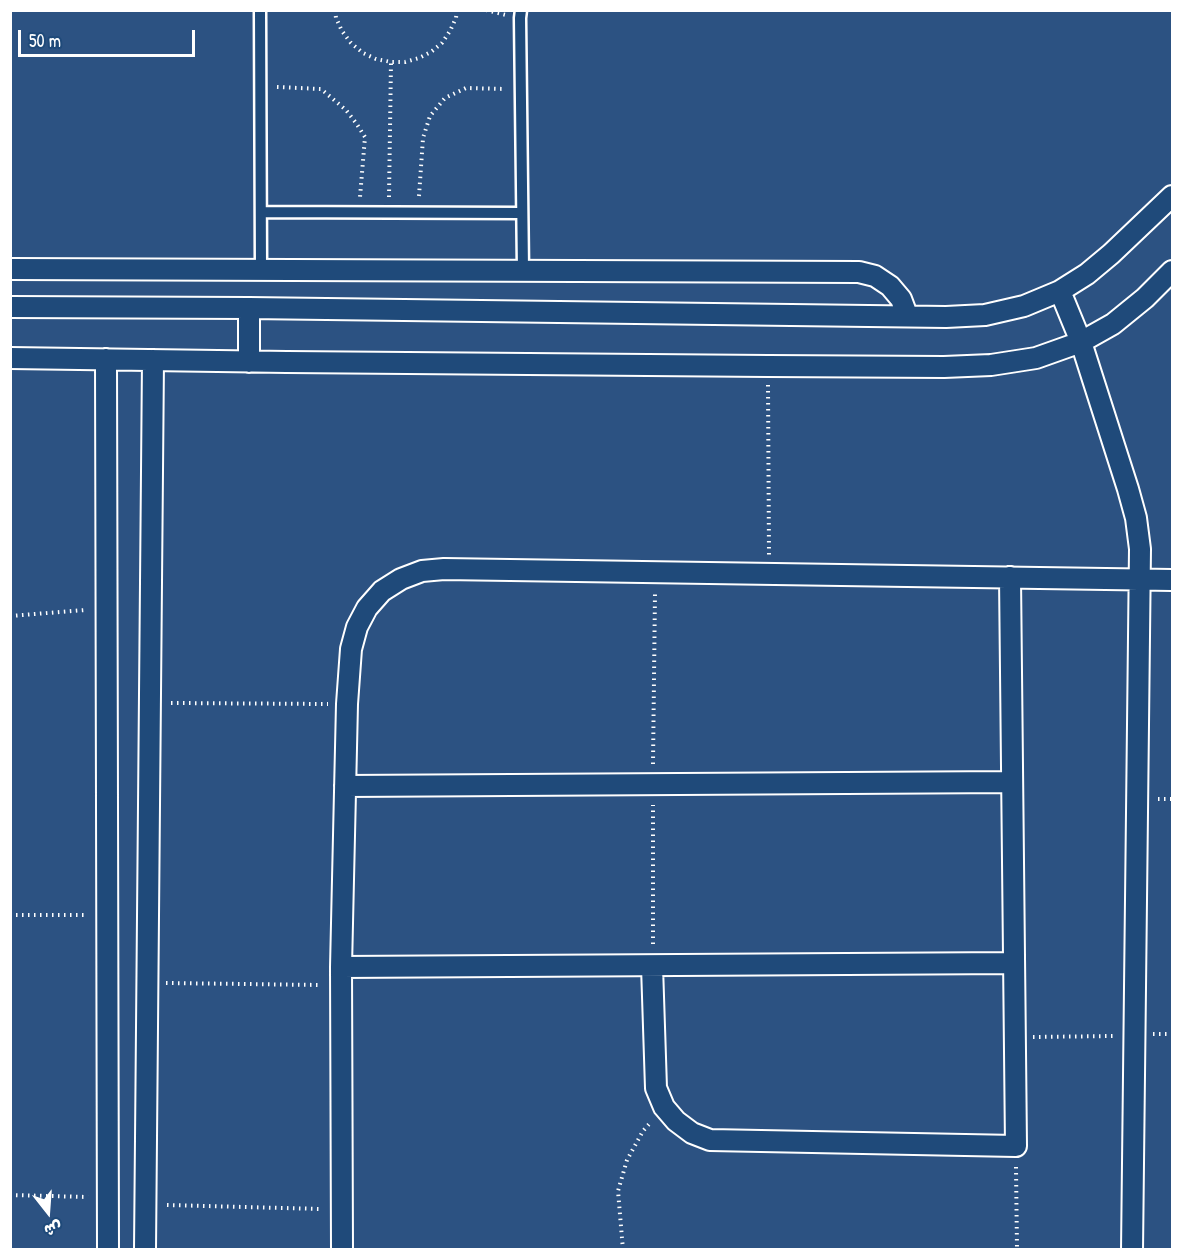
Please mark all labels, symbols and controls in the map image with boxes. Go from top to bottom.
scale bar [21,18,198,56]
text: 50 m [29,28,61,53]
north arrow [18,1182,78,1242]
text: ش [42,1216,65,1242]

